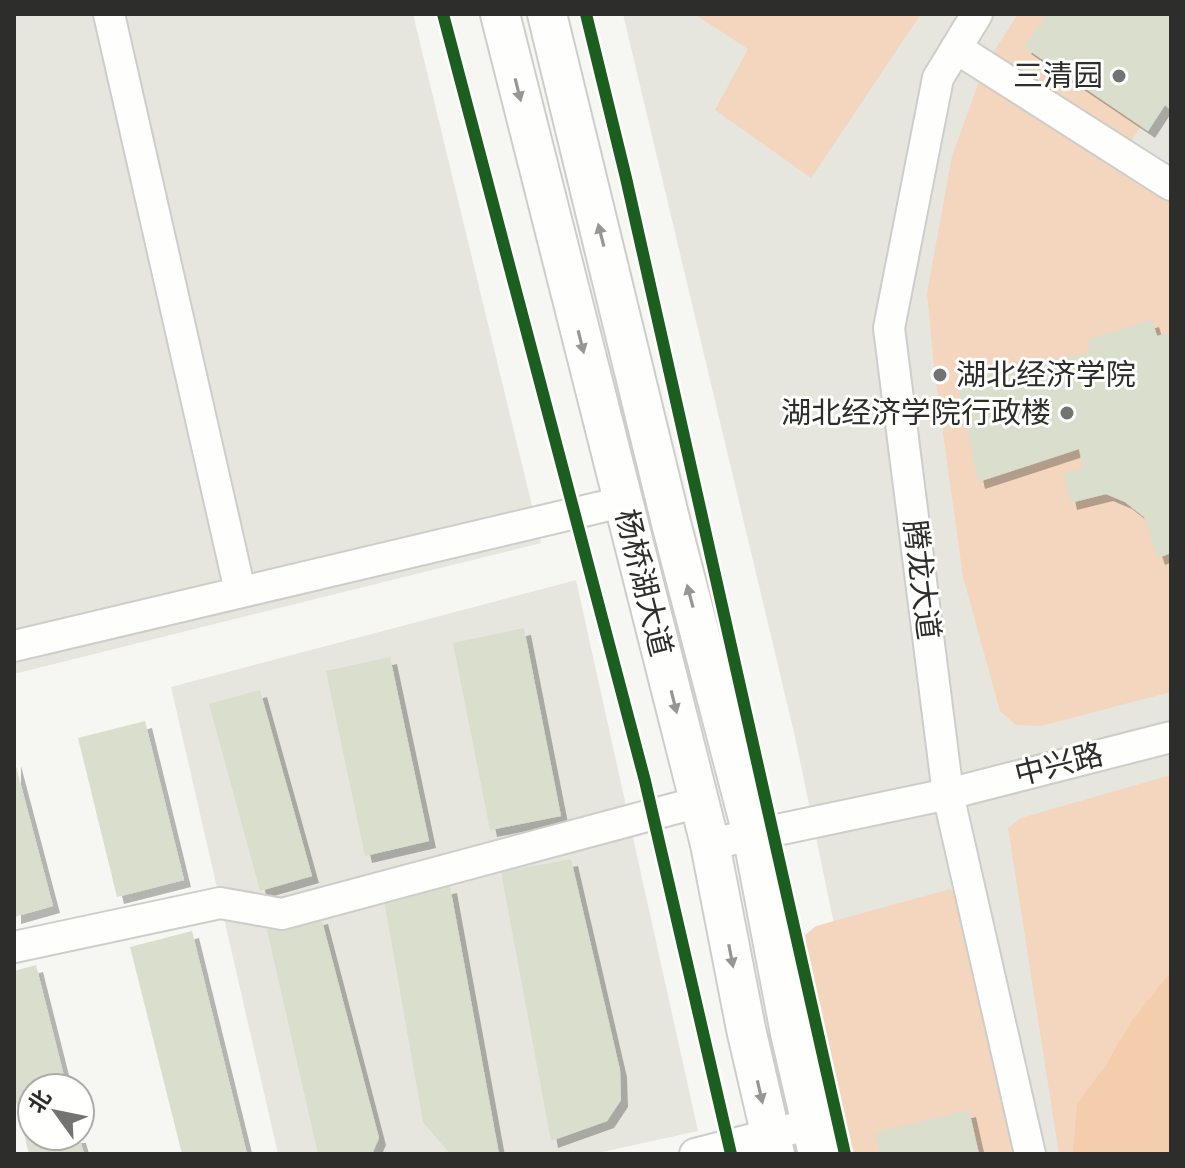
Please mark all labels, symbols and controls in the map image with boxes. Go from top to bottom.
place label: 三清园 [1013,58,1103,95]
marker: 三清园 [1110,67,1128,85]
one-way arrow [513,77,525,102]
one-way arrow [594,223,606,248]
one-way arrow [576,330,588,355]
place label: 湖北经济学院 [956,357,1136,394]
marker: 湖北经济学院 [931,366,949,384]
place label: 湖北经济学院行政楼 [781,395,1051,432]
marker: 湖北经济学院行政楼 [1058,404,1076,422]
street label: 杨桥湖大道 [607,506,679,660]
street label: 腾龙大道 [895,518,947,642]
one-way arrow [684,584,696,609]
one-way arrow [668,690,680,715]
street label: 中兴路 [1011,736,1107,794]
one-way arrow [726,944,738,969]
north arrow [16,1072,96,1152]
one-way arrow [754,1079,767,1104]
text: 北 [22,1085,57,1118]

